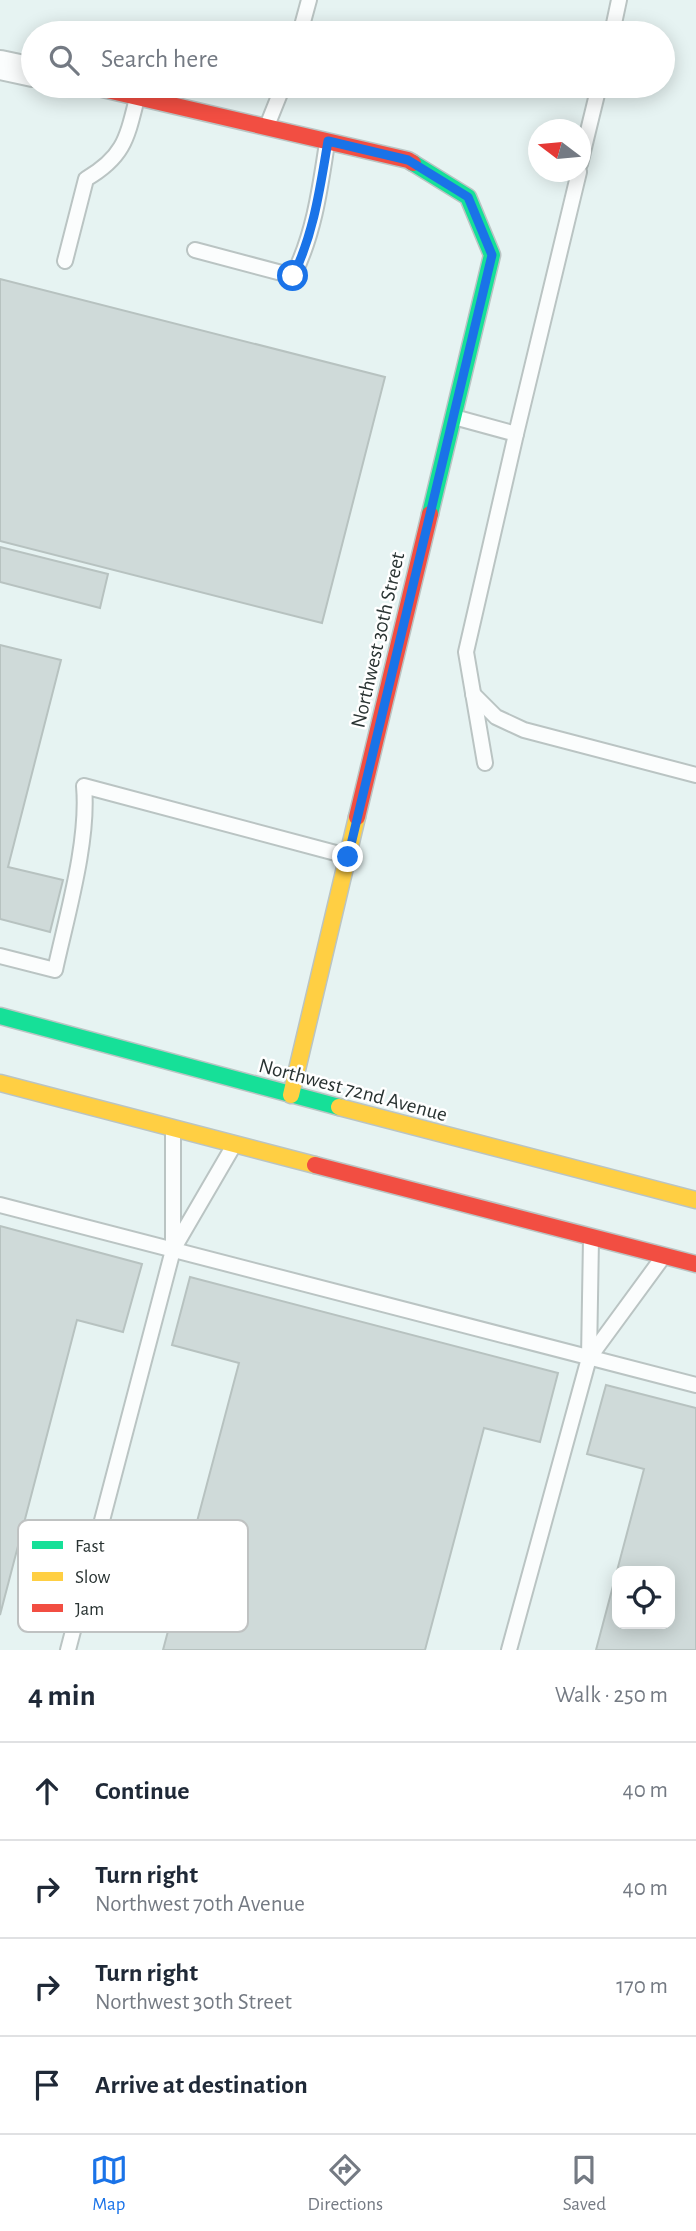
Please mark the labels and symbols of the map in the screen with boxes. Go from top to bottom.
north arrow [528,119,591,182]
route start [277,260,308,291]
street label: Northwest 30th Street [348,550,409,730]
route end [332,841,363,872]
street label: Northwest 72nd Avenue [256,1055,450,1125]
legend [18,1520,248,1632]
text: Fast [75,1537,105,1556]
text: Slow [75,1568,111,1587]
text: Jam [75,1600,104,1619]

